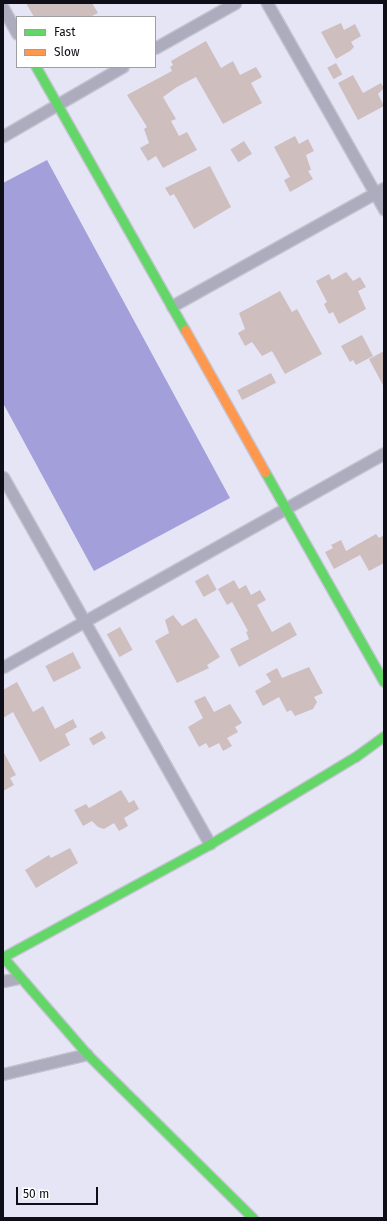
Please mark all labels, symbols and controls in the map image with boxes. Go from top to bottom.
legend [16,16,156,68]
text: Fast [54,25,76,39]
text: Slow [54,45,80,59]
scale bar [18,1179,100,1205]
text: 50 m [23,1187,49,1201]

